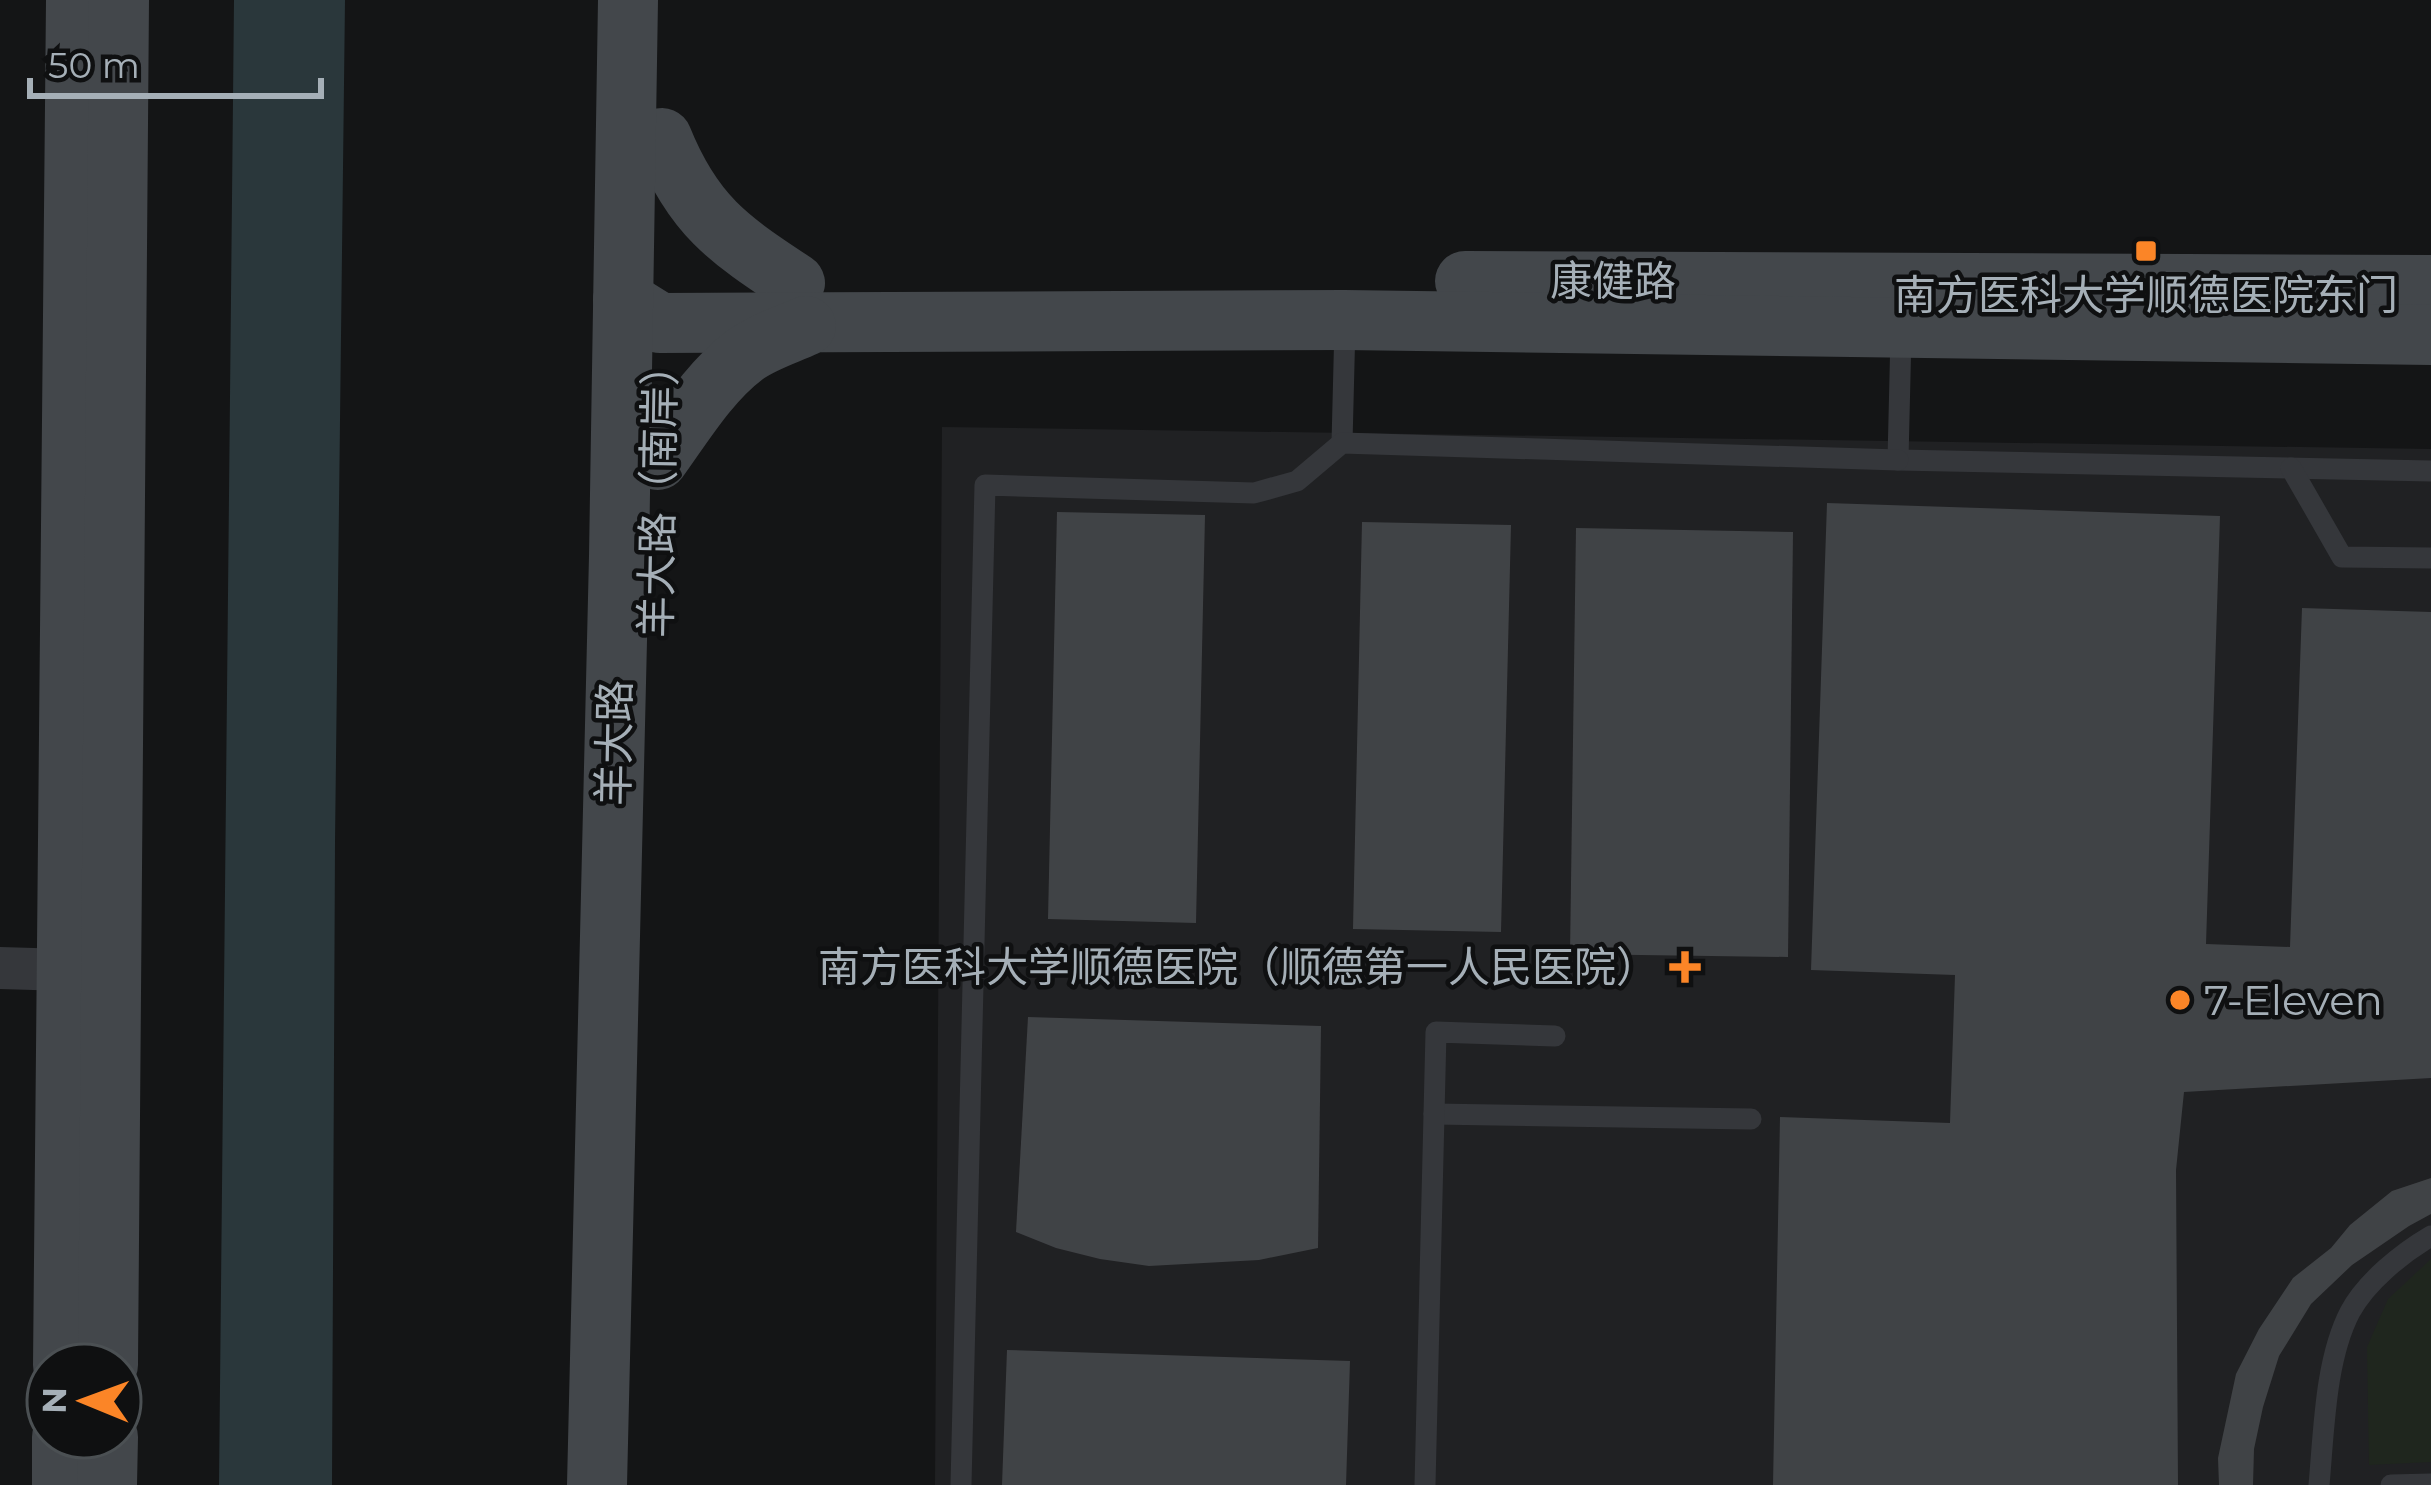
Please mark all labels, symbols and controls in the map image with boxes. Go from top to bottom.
scale bar [30,24,321,98]
text: 50 m [48,43,140,87]
marker: 南方医科大学顺德医院东门 [2133,238,2159,264]
street label: 康健路 [1550,255,1676,307]
place label: 南方医科大学顺德医院东门 [1894,269,2398,321]
street label: 羊大路（南岸） [629,344,687,638]
street label: 羊大路 [587,680,641,806]
place label: 南方医科大学顺德医院（顺德第一人民医院） [818,941,1658,993]
marker: 南方医科大学顺德医院（顺德第一人民医院） [1669,951,1701,983]
place label: 7-Eleven [2204,974,2383,1026]
marker: 7-Eleven [2167,987,2193,1013]
north arrow [24,1341,144,1461]
text: N [34,1387,74,1414]

